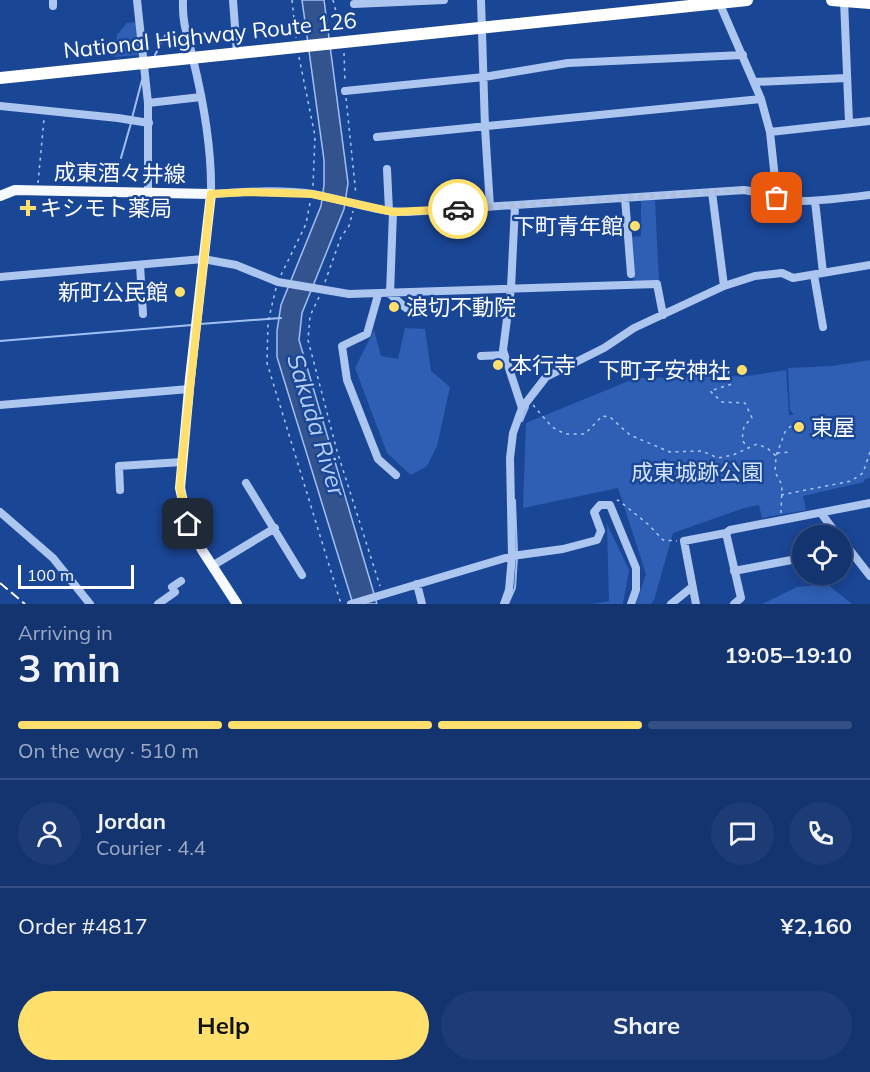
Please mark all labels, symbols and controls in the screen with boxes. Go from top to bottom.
street label: National Highway Route 126 [62,6,358,64]
street label: 成東酒々井線 [54,158,186,188]
pin [751,172,802,223]
courier [428,179,488,239]
icon: bag [760,181,793,214]
icon: car [442,193,475,226]
place label: キシモト薬局 [40,194,172,222]
marker: キシモト薬局 [21,201,35,215]
place label: 下町青年館 [513,212,623,240]
marker: 下町青年館 [628,219,642,233]
place label: 新町公民館 [58,278,168,306]
marker: 新町公民館 [173,285,187,299]
place label: 浪切不動院 [406,293,516,321]
marker: 浪切不動院 [387,300,401,314]
water label: Sakuda River [281,350,353,501]
place label: 本行寺 [510,351,576,379]
place label: 下町子安神社 [598,356,730,384]
marker: 本行寺 [491,358,505,372]
marker: 下町子安神社 [735,363,749,377]
place label: 東屋 [811,413,855,441]
marker: 東屋 [792,420,806,434]
park label: 成東城跡公園 [631,458,763,486]
pin [162,498,213,549]
icon: home [171,507,204,540]
map controls [792,525,852,585]
button: locate [792,525,852,585]
scale bar [18,562,134,590]
text: 100 m [27,565,74,585]
text: Arriving in [18,620,113,645]
text: 19:05–19:10 [724,641,852,669]
text: 3 min [18,643,121,692]
text: On the way · 510 m [18,738,199,763]
button: person [18,802,81,865]
button: chat [711,802,774,865]
button: phone [789,802,852,865]
text: Jordan [96,807,166,835]
text: Courier · 4.4 [96,835,206,860]
text: Order #4817 [18,912,148,940]
text: ¥2,160 [781,912,852,940]
button: Help [18,991,429,1060]
button: Share [441,991,852,1060]

